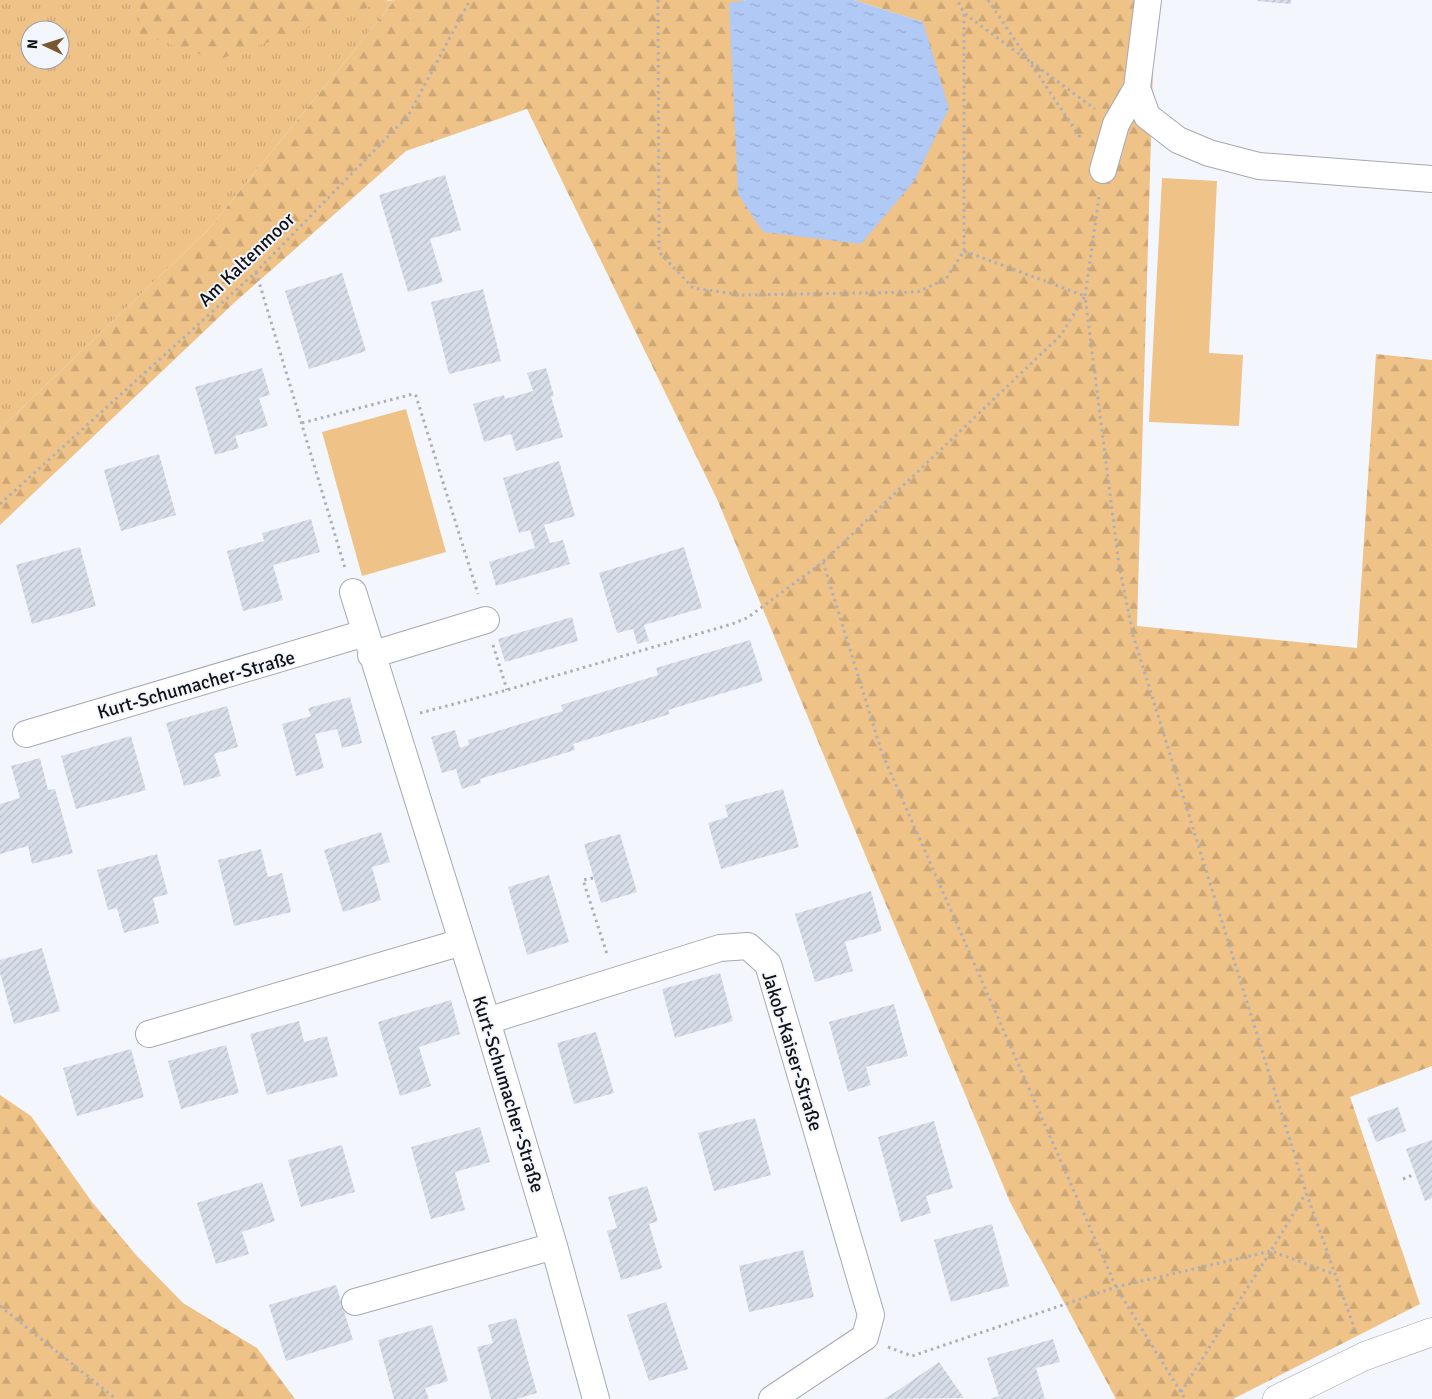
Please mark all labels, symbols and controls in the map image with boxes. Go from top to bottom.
north arrow [20,20,70,70]
text: N [24,39,41,50]
street label: Am Kaltenmoor [193,208,300,312]
street label: Kurt-Schumacher-Straße [95,645,298,725]
street label: Jakob-Kaiser-Straße [756,968,828,1134]
street label: Kurt-Schumacher-Straße [467,993,549,1196]

